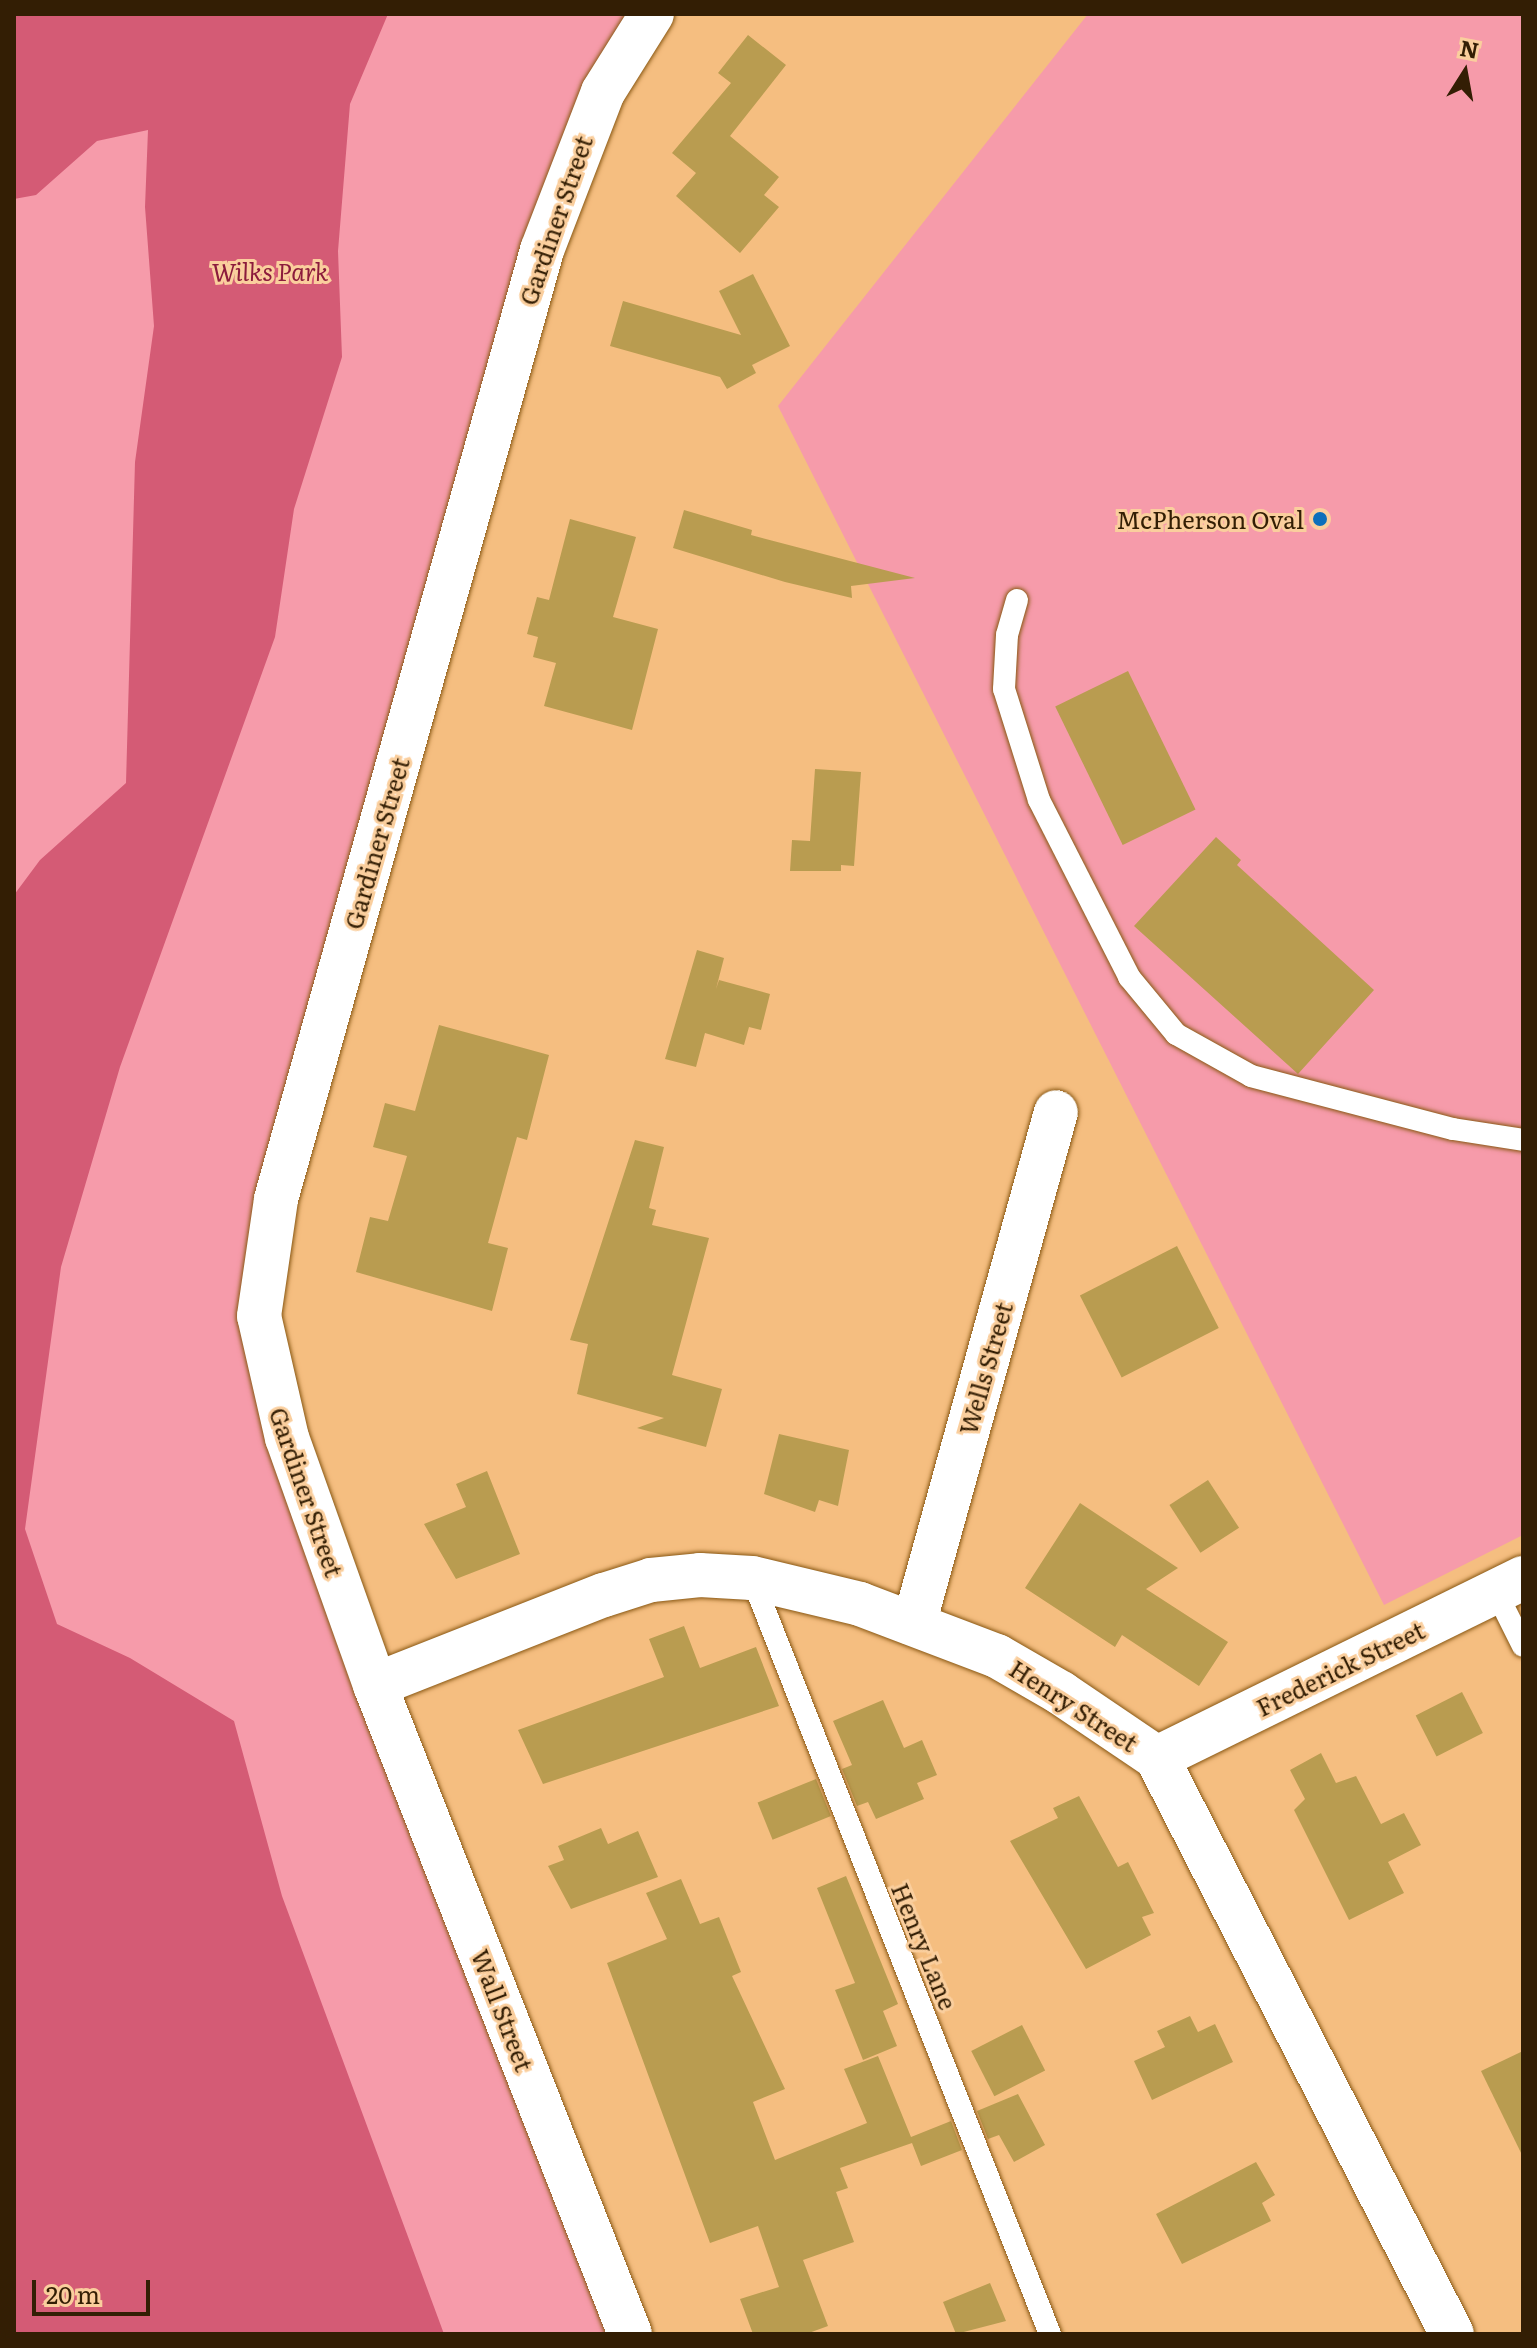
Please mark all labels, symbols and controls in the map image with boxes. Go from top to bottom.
text: N [1457,30,1482,66]
north arrow [1425,32,1505,112]
street label: Gardiner Street [513,131,597,309]
park label: Wilks Park [212,257,328,285]
place label: McPherson Oval [1116,505,1304,533]
marker: McPherson Oval [1311,510,1329,528]
street label: Gardiner Street [338,754,414,932]
street label: Wells Street [952,1298,1018,1438]
street label: Gardiner Street [265,1403,349,1581]
street label: Frederick Street [1251,1615,1429,1721]
street label: Henry Street [1005,1653,1143,1757]
street label: Henry Lane [887,1879,963,2013]
street label: Wall Street [467,1945,539,2075]
scale bar [36,2264,154,2314]
text: 20 m [46,2276,100,2311]

